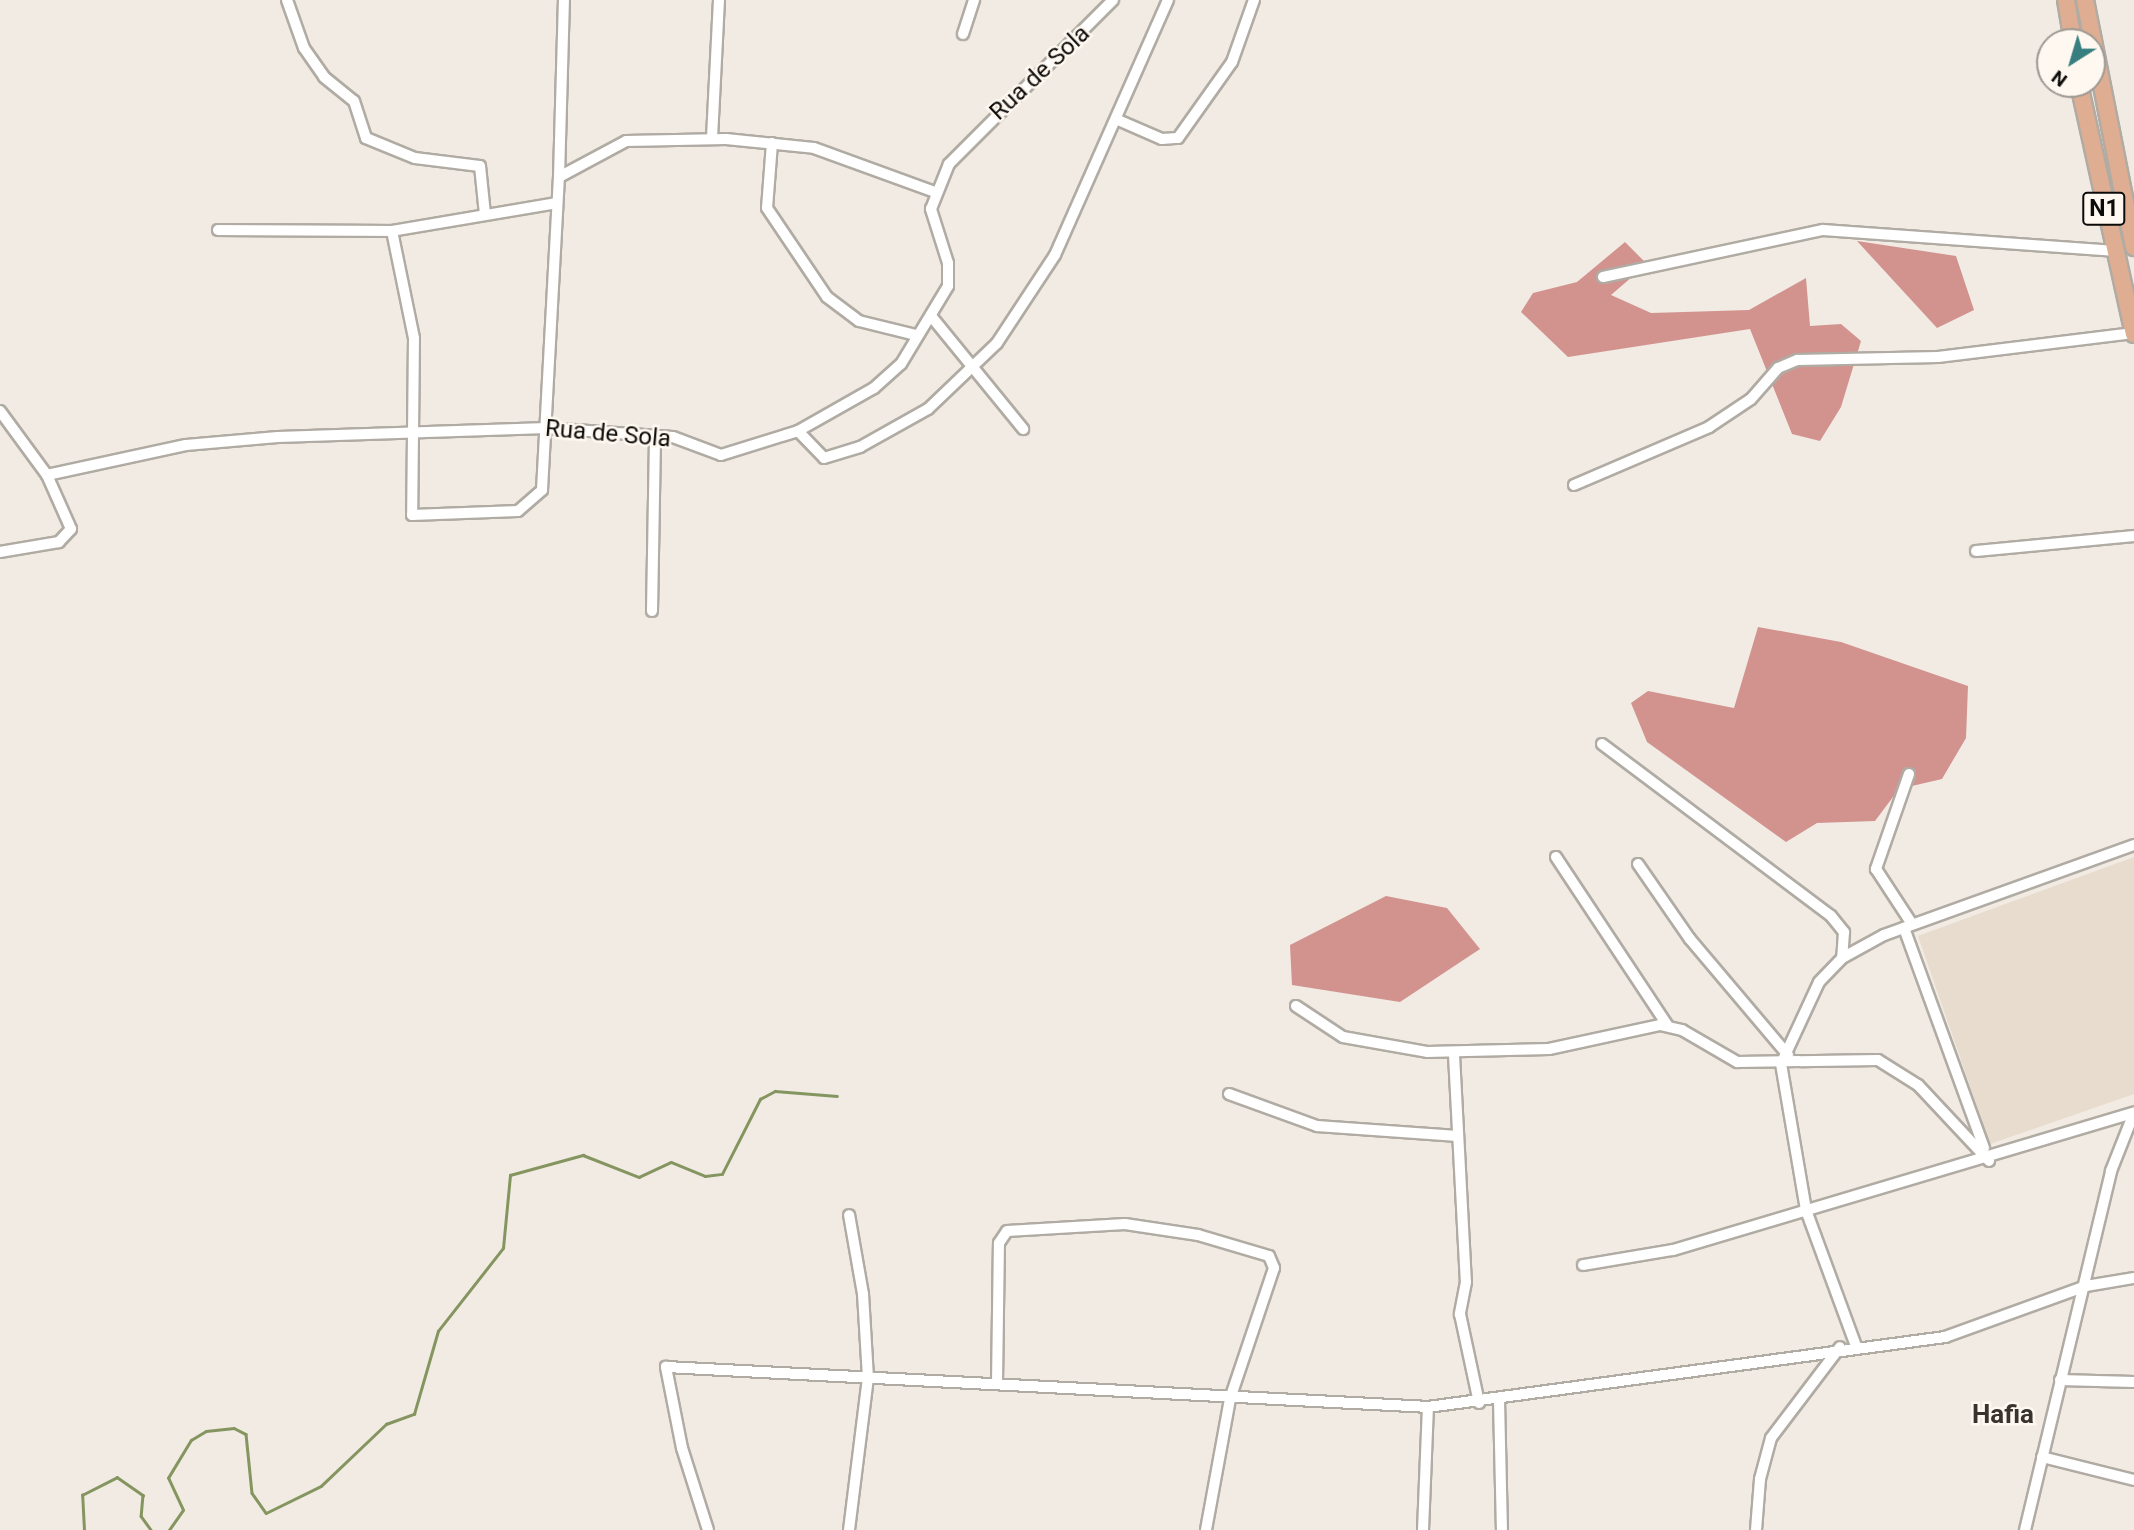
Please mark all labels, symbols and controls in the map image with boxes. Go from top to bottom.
street label: Rua de Sola [984,19,1096,127]
north arrow [2036,28,2106,98]
text: N [2047,65,2072,92]
road number: N1 [2081,190,2127,229]
street label: Rua de Sola [544,414,672,454]
district label: Hafia [1972,1399,2034,1431]

